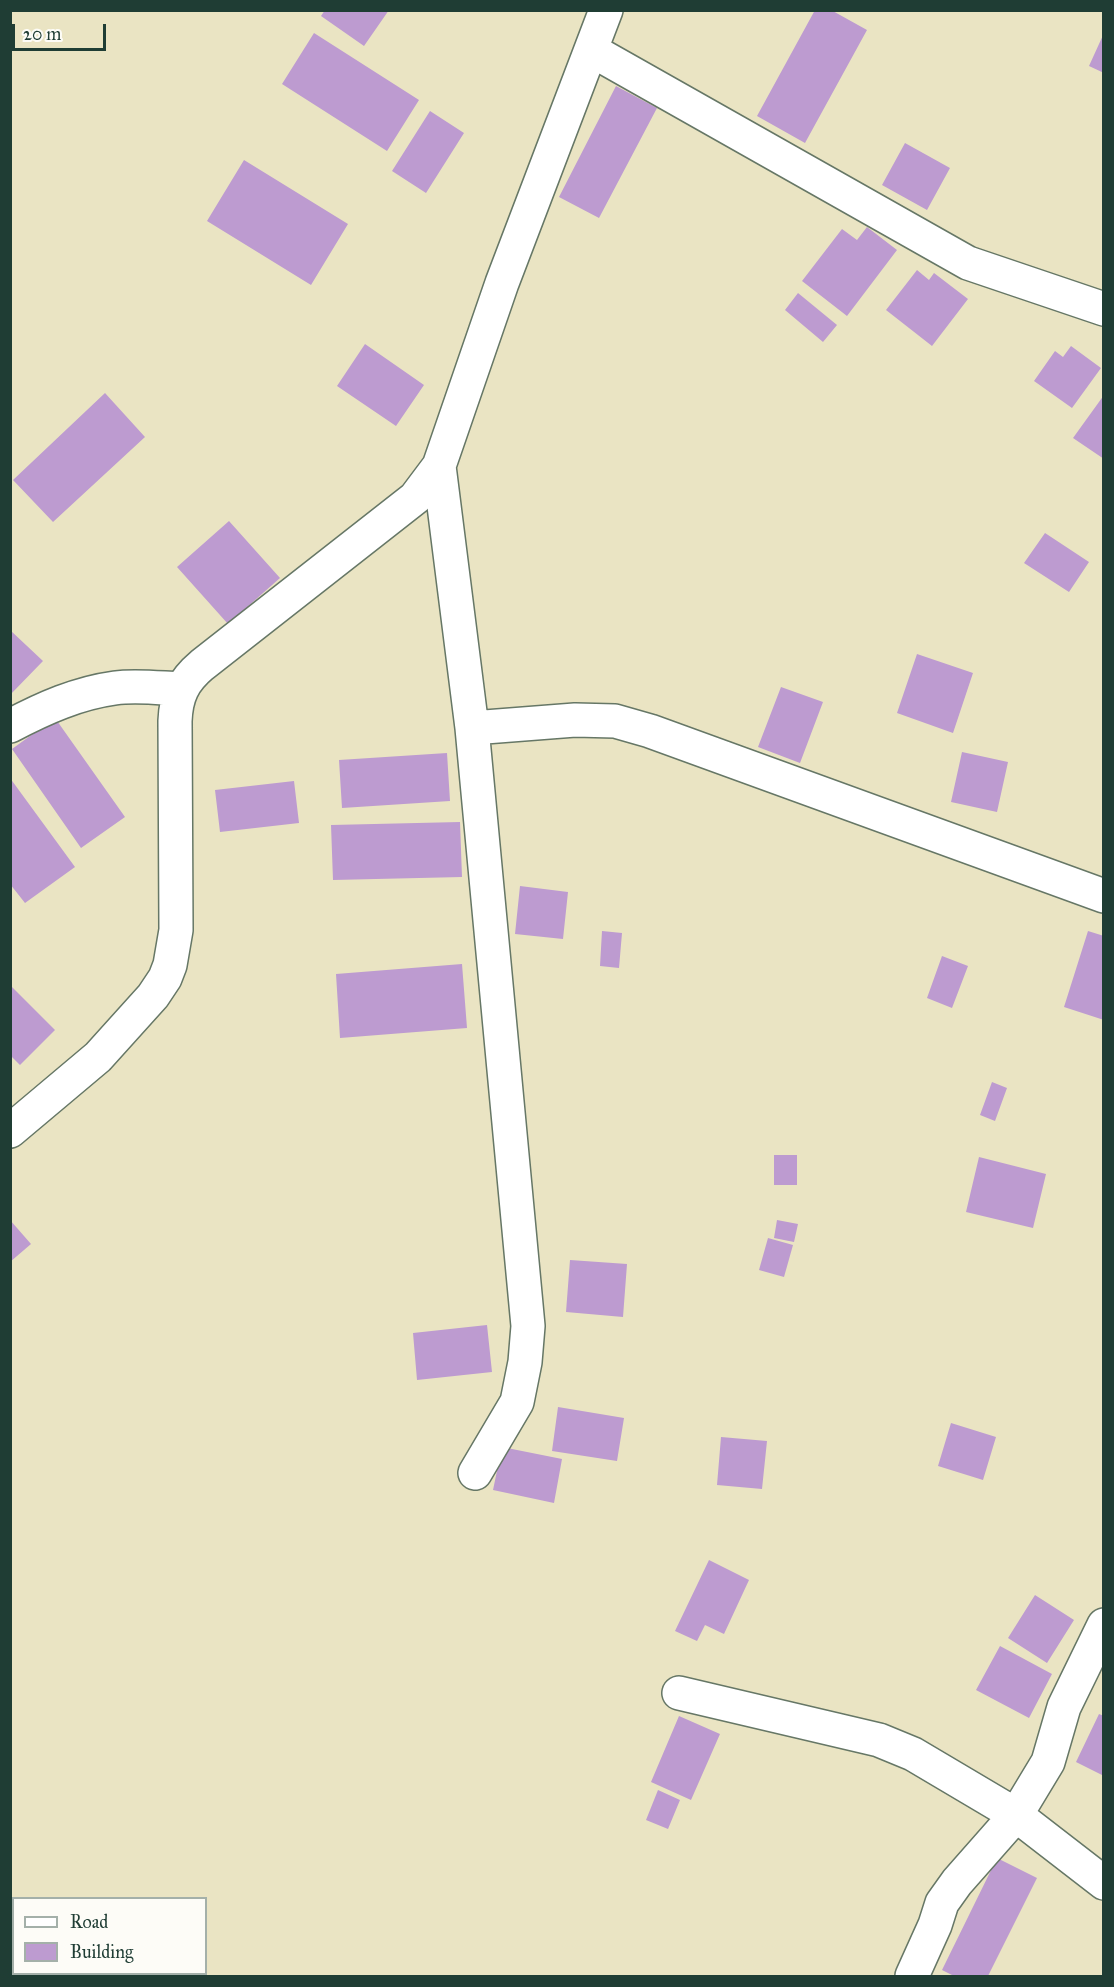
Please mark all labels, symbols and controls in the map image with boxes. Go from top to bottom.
scale bar [15,12,110,50]
text: 20 m [23,23,61,45]
legend [12,1897,207,1975]
text: Road [70,1911,108,1933]
text: Building [70,1941,133,1963]

